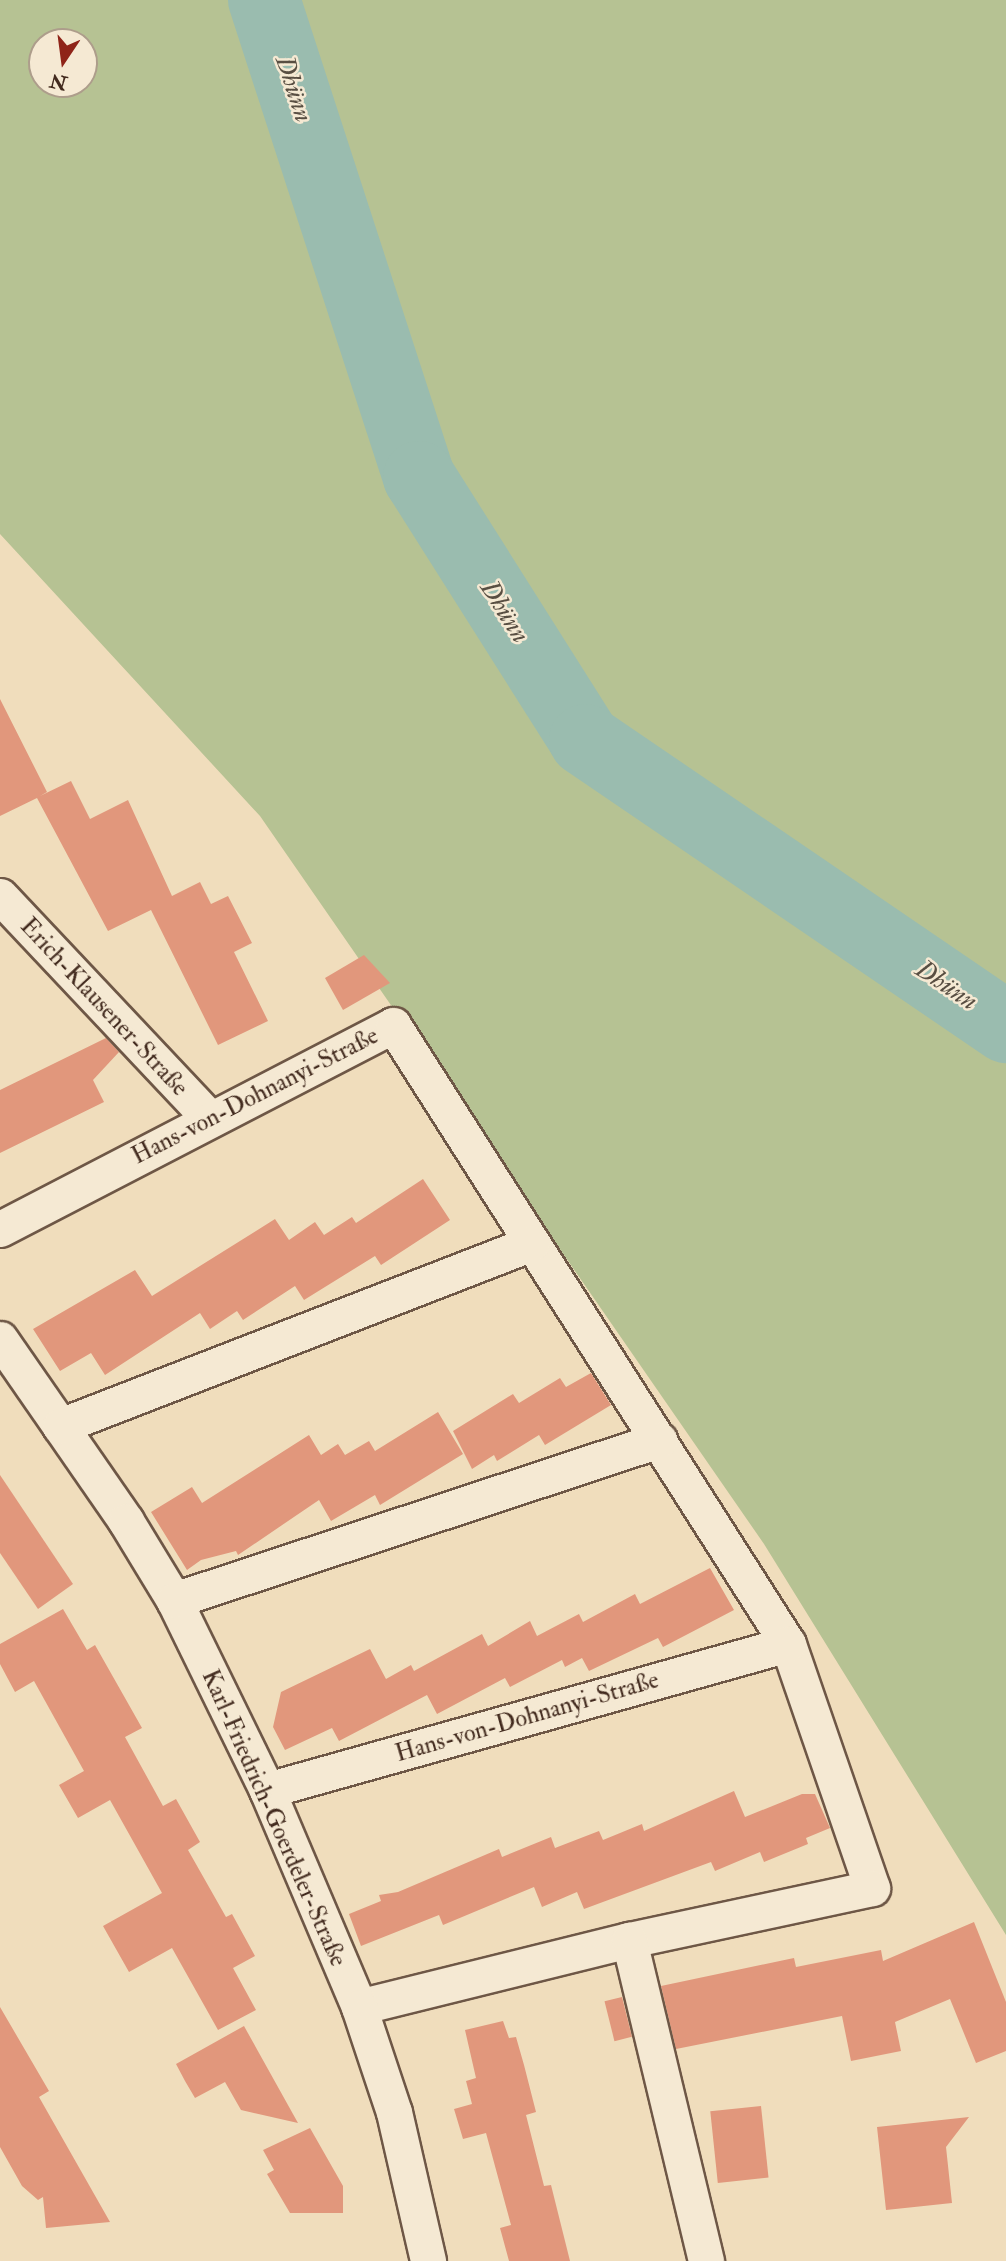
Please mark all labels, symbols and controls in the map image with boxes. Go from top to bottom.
north arrow [28,28,98,98]
water label: Dhünn [268,52,318,126]
text: N [48,68,70,95]
water label: Dhünn [473,575,535,649]
street label: Erich-Klausener-Straße [14,912,194,1102]
water label: Dhünn [909,954,983,1018]
street label: Hans-von-Dohnanyi-Straße [127,1021,383,1171]
street label: Karl-Friedrich-Goerdeler-Straße [195,1665,353,1971]
street label: Hans-von-Dohnanyi-Straße [392,1666,662,1768]

